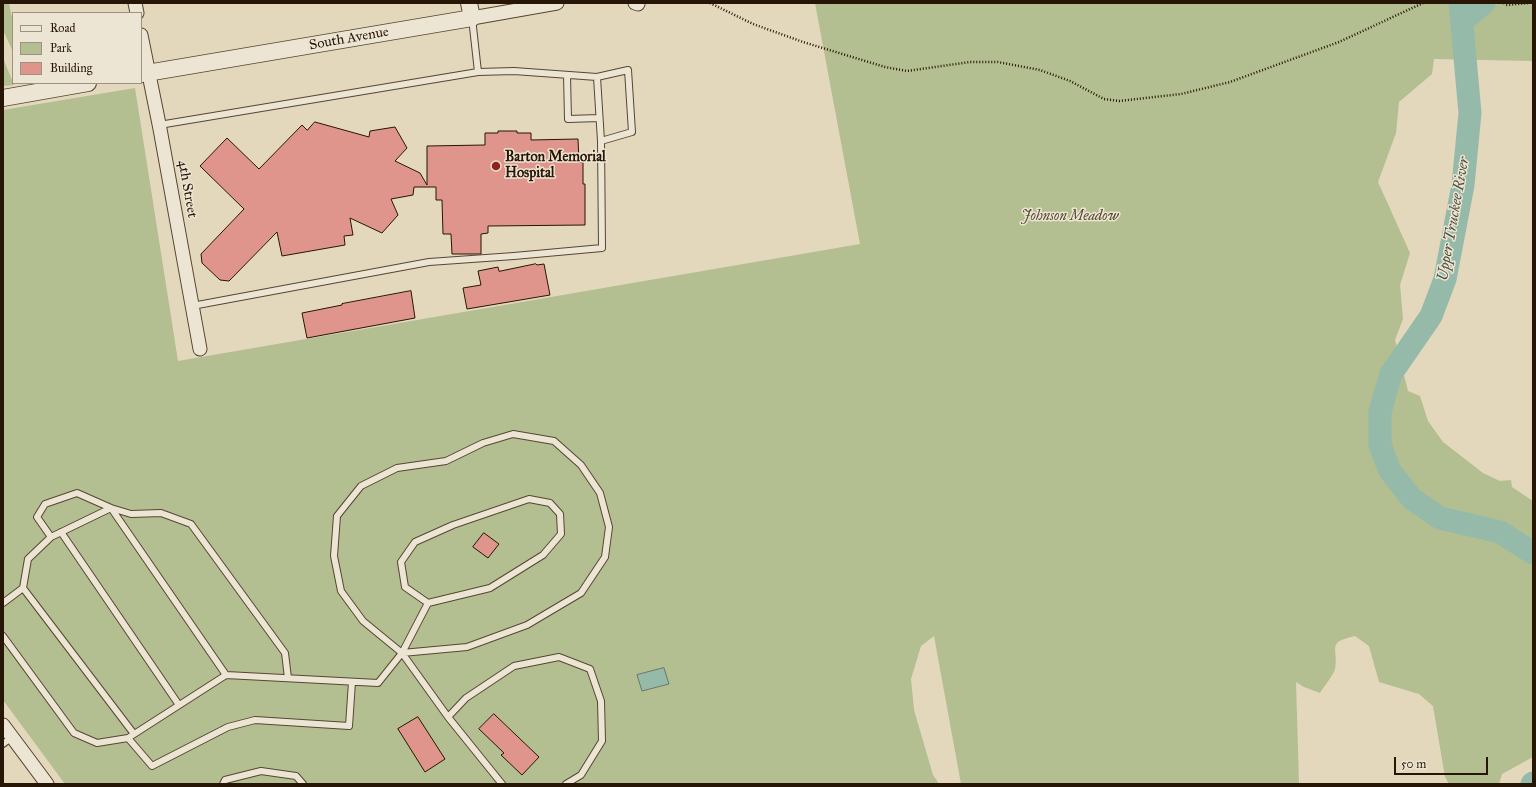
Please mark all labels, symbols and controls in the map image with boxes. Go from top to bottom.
legend [12,12,142,84]
text: Road [50,21,76,35]
street label: South Avenue [308,24,390,54]
text: Park [50,41,72,55]
text: Building [50,61,92,75]
place label: Barton Memorial Hospital [505,150,606,182]
water label: Upper Truckee River [1434,156,1474,282]
street label: 4th Street [174,159,200,219]
marker: Barton Memorial Hospital [490,160,502,172]
park label: Johnson Meadow [1021,209,1119,225]
scale bar [1396,749,1490,775]
text: 50 m [1401,757,1426,771]

